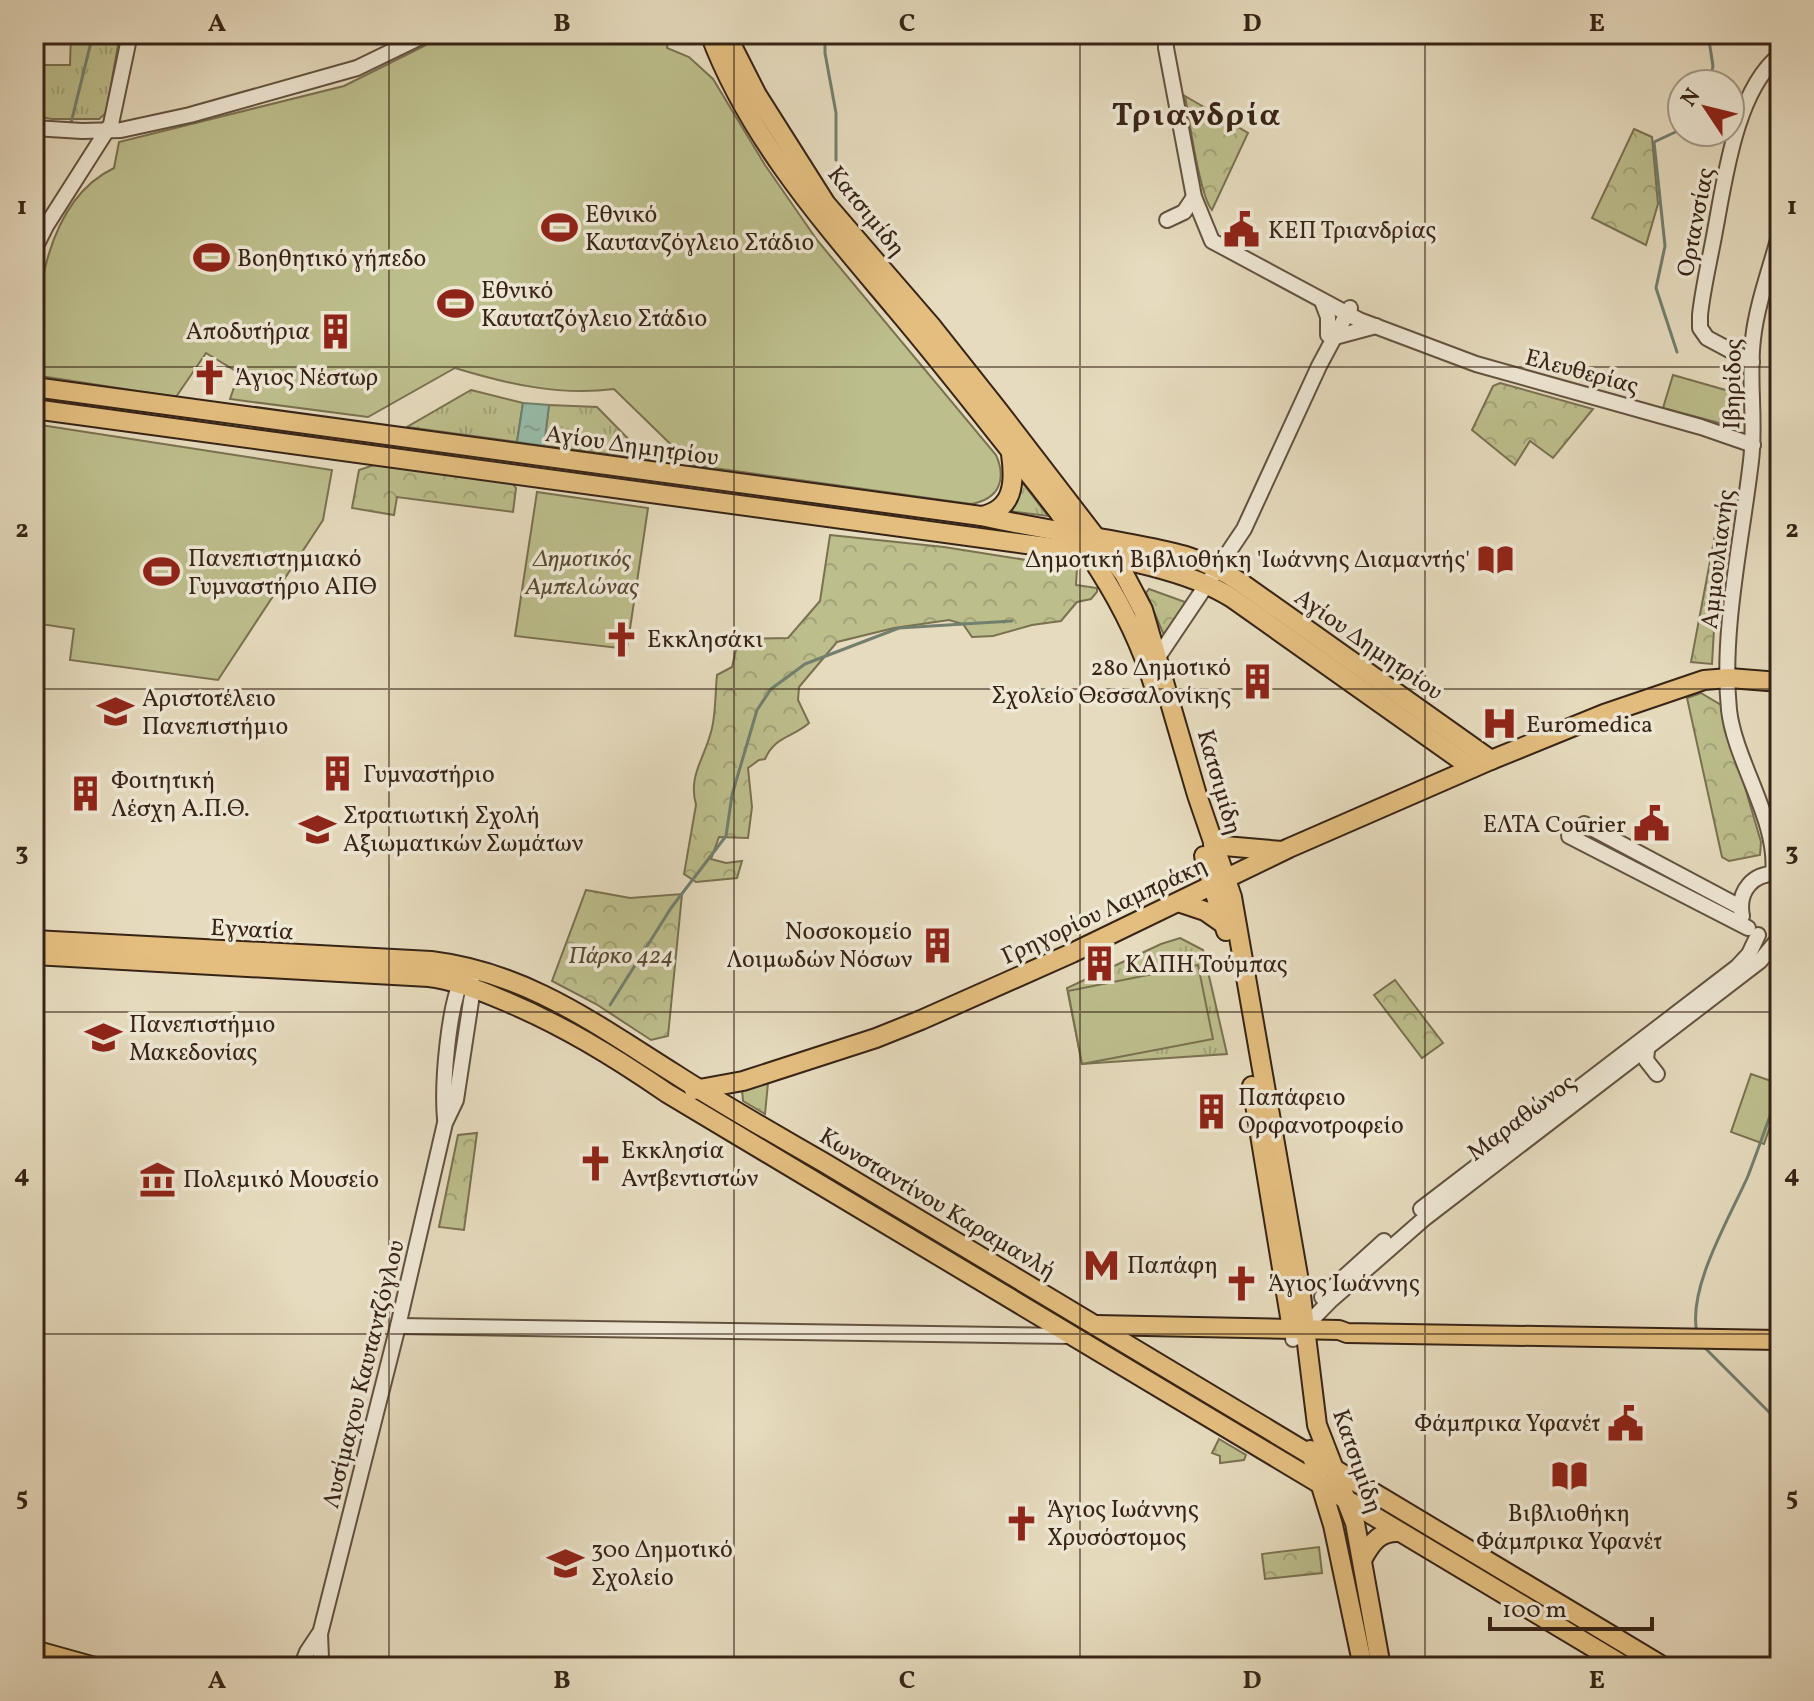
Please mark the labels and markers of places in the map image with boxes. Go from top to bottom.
place label: Εθνικό Καυτανζόγλειο Στάδιο [585,199,814,261]
sports icon: Εθνικό Καυτανζόγλειο Στάδιο [540,209,578,247]
public building icon: ΚΕΠ Τριανδρίας [1223,211,1261,249]
place label: ΚΕΠ Τριανδρίας [1268,215,1436,249]
sports icon: Βοηθητικό γήπεδο [192,239,230,277]
place label: Βοηθητικό γήπεδο [237,243,426,277]
place label: Εθνικό Καυτατζόγλειο Στάδιο [481,275,707,337]
sports icon: Εθνικό Καυτατζόγλειο Στάδιο [436,285,474,323]
building icon: Αποδυτήρια [317,312,355,350]
place label: Αποδυτήρια [186,316,310,350]
church icon: Άγιος Νέστωρ [190,358,228,396]
place label: Άγιος Νέστωρ [235,362,378,396]
library icon: Δημοτική Βιβλιοθήκη 'Ιωάννης Διαμαντής' [1477,540,1515,578]
place label: Πανεπιστημιακό Γυμναστήριο ΑΠΘ [188,543,377,605]
place label: Δημοτική Βιβλιοθήκη 'Ιωάννης Διαμαντής' [1025,544,1470,578]
sports icon: Πανεπιστημιακό Γυμναστήριο ΑΠΘ [143,553,181,591]
church icon: Εκκλησάκι [602,620,640,658]
place label: Εκκλησάκι [647,624,763,658]
place label: 28ο Δημοτικό Σχολείο Θεσσαλονίκης [991,652,1231,714]
building icon: 28ο Δημοτικό Σχολείο Θεσσαλονίκης [1238,662,1276,700]
place label: Αριστοτέλειο Πανεπιστήμιο [142,683,288,745]
school or university icon: Αριστοτέλειο Πανεπιστήμιο [97,693,135,731]
hospital icon: Euromedica [1481,705,1519,743]
place label: Euromedica [1526,709,1653,743]
building icon: Γυμναστήριο [318,755,356,793]
place label: Γυμναστήριο [363,759,495,793]
place label: Φοιτητική Λέσχη Α.Π.Θ. [111,765,250,827]
building icon: Φοιτητική Λέσχη Α.Π.Θ. [66,775,104,813]
place label: Στρατιωτική Σχολή Αξιωματικών Σωμάτων [343,800,584,862]
public building icon: ΕΛΤΑ Courier [1633,805,1671,843]
place label: ΕΛΤΑ Courier [1483,809,1626,843]
school or university icon: Στρατιωτική Σχολή Αξιωματικών Σωμάτων [298,810,336,848]
place label: Νοσοκομείο Λοιμωδών Νόσων [727,916,912,978]
building icon: Νοσοκομείο Λοιμωδών Νόσων [919,926,957,964]
building icon: ΚΑΠΗ Τούμπας [1080,945,1118,983]
place label: ΚΑΠΗ Τούμπας [1125,949,1288,983]
place label: Πανεπιστήμιο Μακεδονίας [129,1009,275,1071]
school or university icon: Πανεπιστήμιο Μακεδονίας [84,1019,122,1057]
place label: Παπάφειο Ορφανοτροφείο [1238,1082,1404,1144]
building icon: Παπάφειο Ορφανοτροφείο [1193,1092,1231,1130]
place label: Εκκλησία Αντβεντιστών [621,1135,758,1197]
church icon: Εκκλησία Αντβεντιστών [576,1145,614,1183]
museum icon: Πολεμικό Μουσείο [138,1160,176,1198]
place label: Πολεμικό Μουσείο [183,1164,379,1198]
metro station icon: Παπάφη [1082,1246,1120,1284]
place label: Παπάφη [1127,1250,1218,1284]
church icon: Άγιος Ιωάννης [1223,1264,1261,1302]
place label: Άγιος Ιωάννης [1268,1268,1420,1302]
public building icon: Φάμπρικα Υφανέτ [1607,1404,1645,1442]
place label: Φάμπρικα Υφανέτ [1414,1408,1600,1442]
library icon: Βιβλιοθήκη Φάμπρικα Υφανέτ [1550,1457,1588,1495]
place label: Άγιος Ιωάννης Χρυσόστομος [1047,1494,1199,1556]
place label: Βιβλιοθήκη Φάμπρικα Υφανέτ [1476,1498,1662,1560]
church icon: Άγιος Ιωάννης Χρυσόστομος [1002,1504,1040,1542]
place label: 30ο Δημοτικό Σχολείο [591,1534,733,1596]
school or university icon: 30ο Δημοτικό Σχολείο [546,1544,584,1582]

